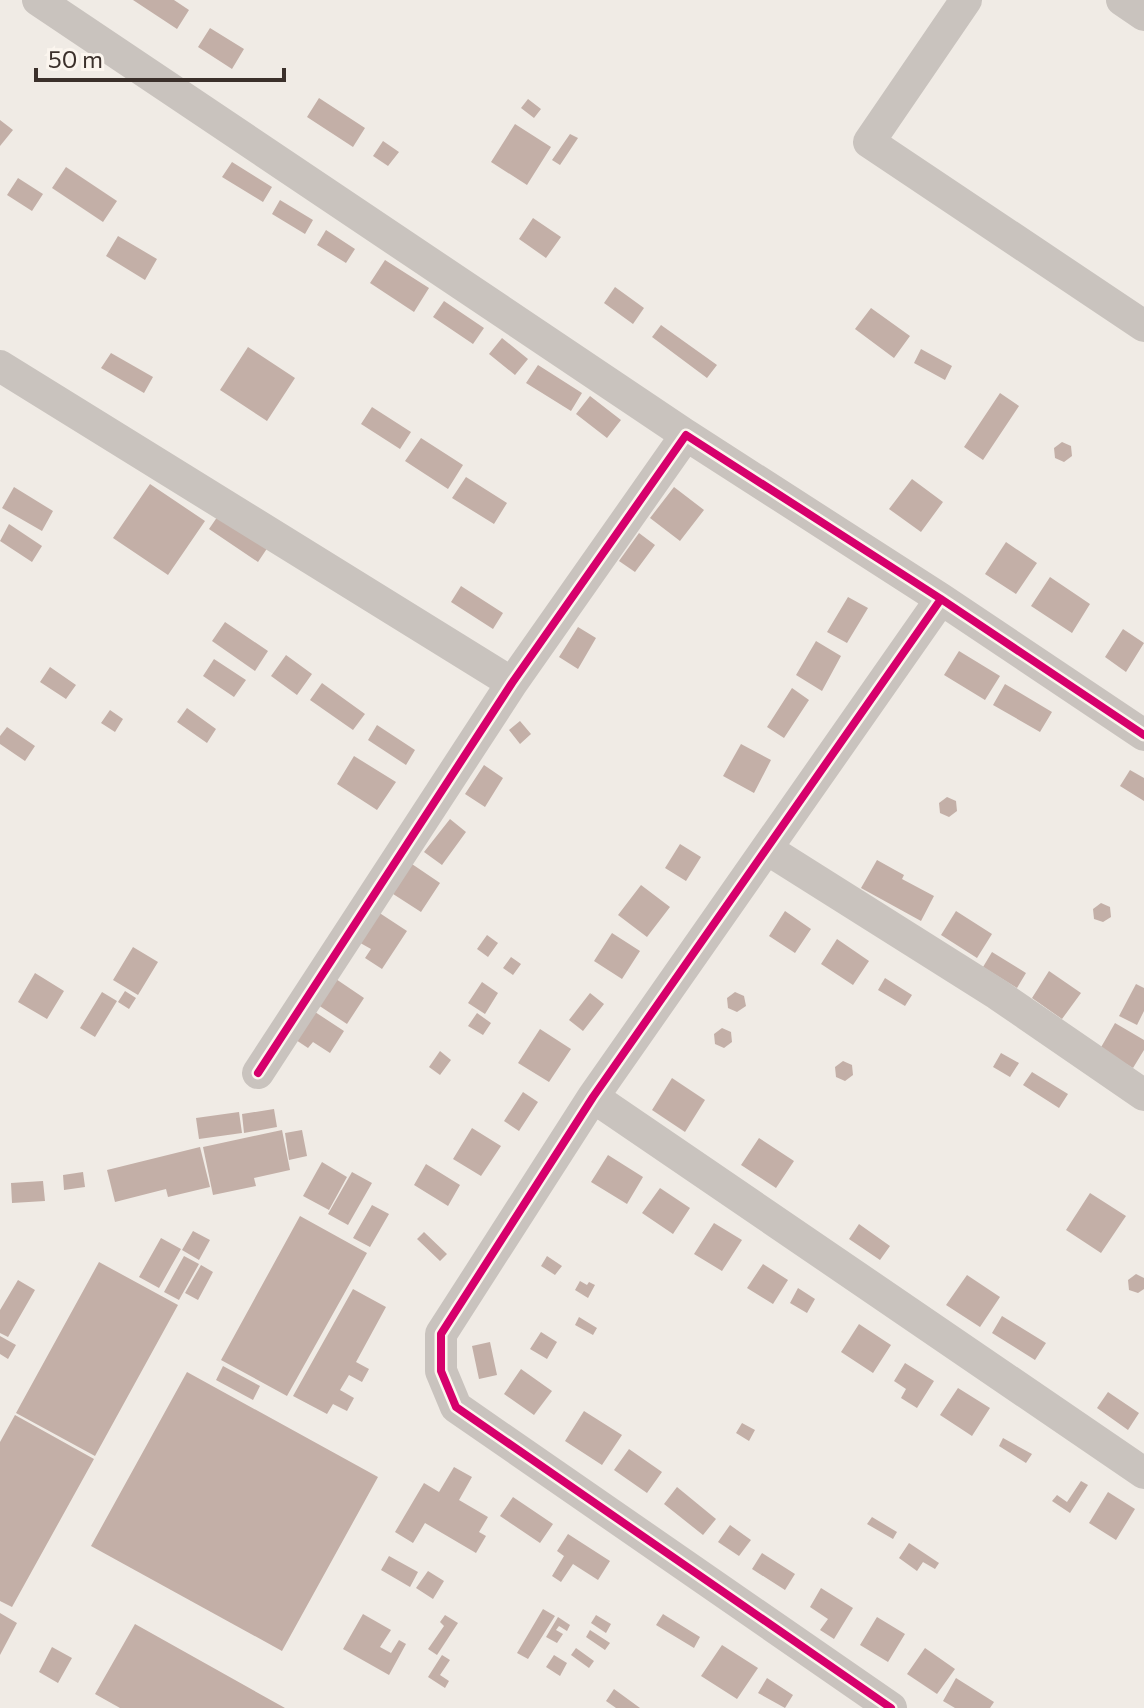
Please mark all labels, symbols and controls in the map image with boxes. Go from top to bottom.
scale bar [36,32,284,82]
text: 50 m [48,44,103,73]

